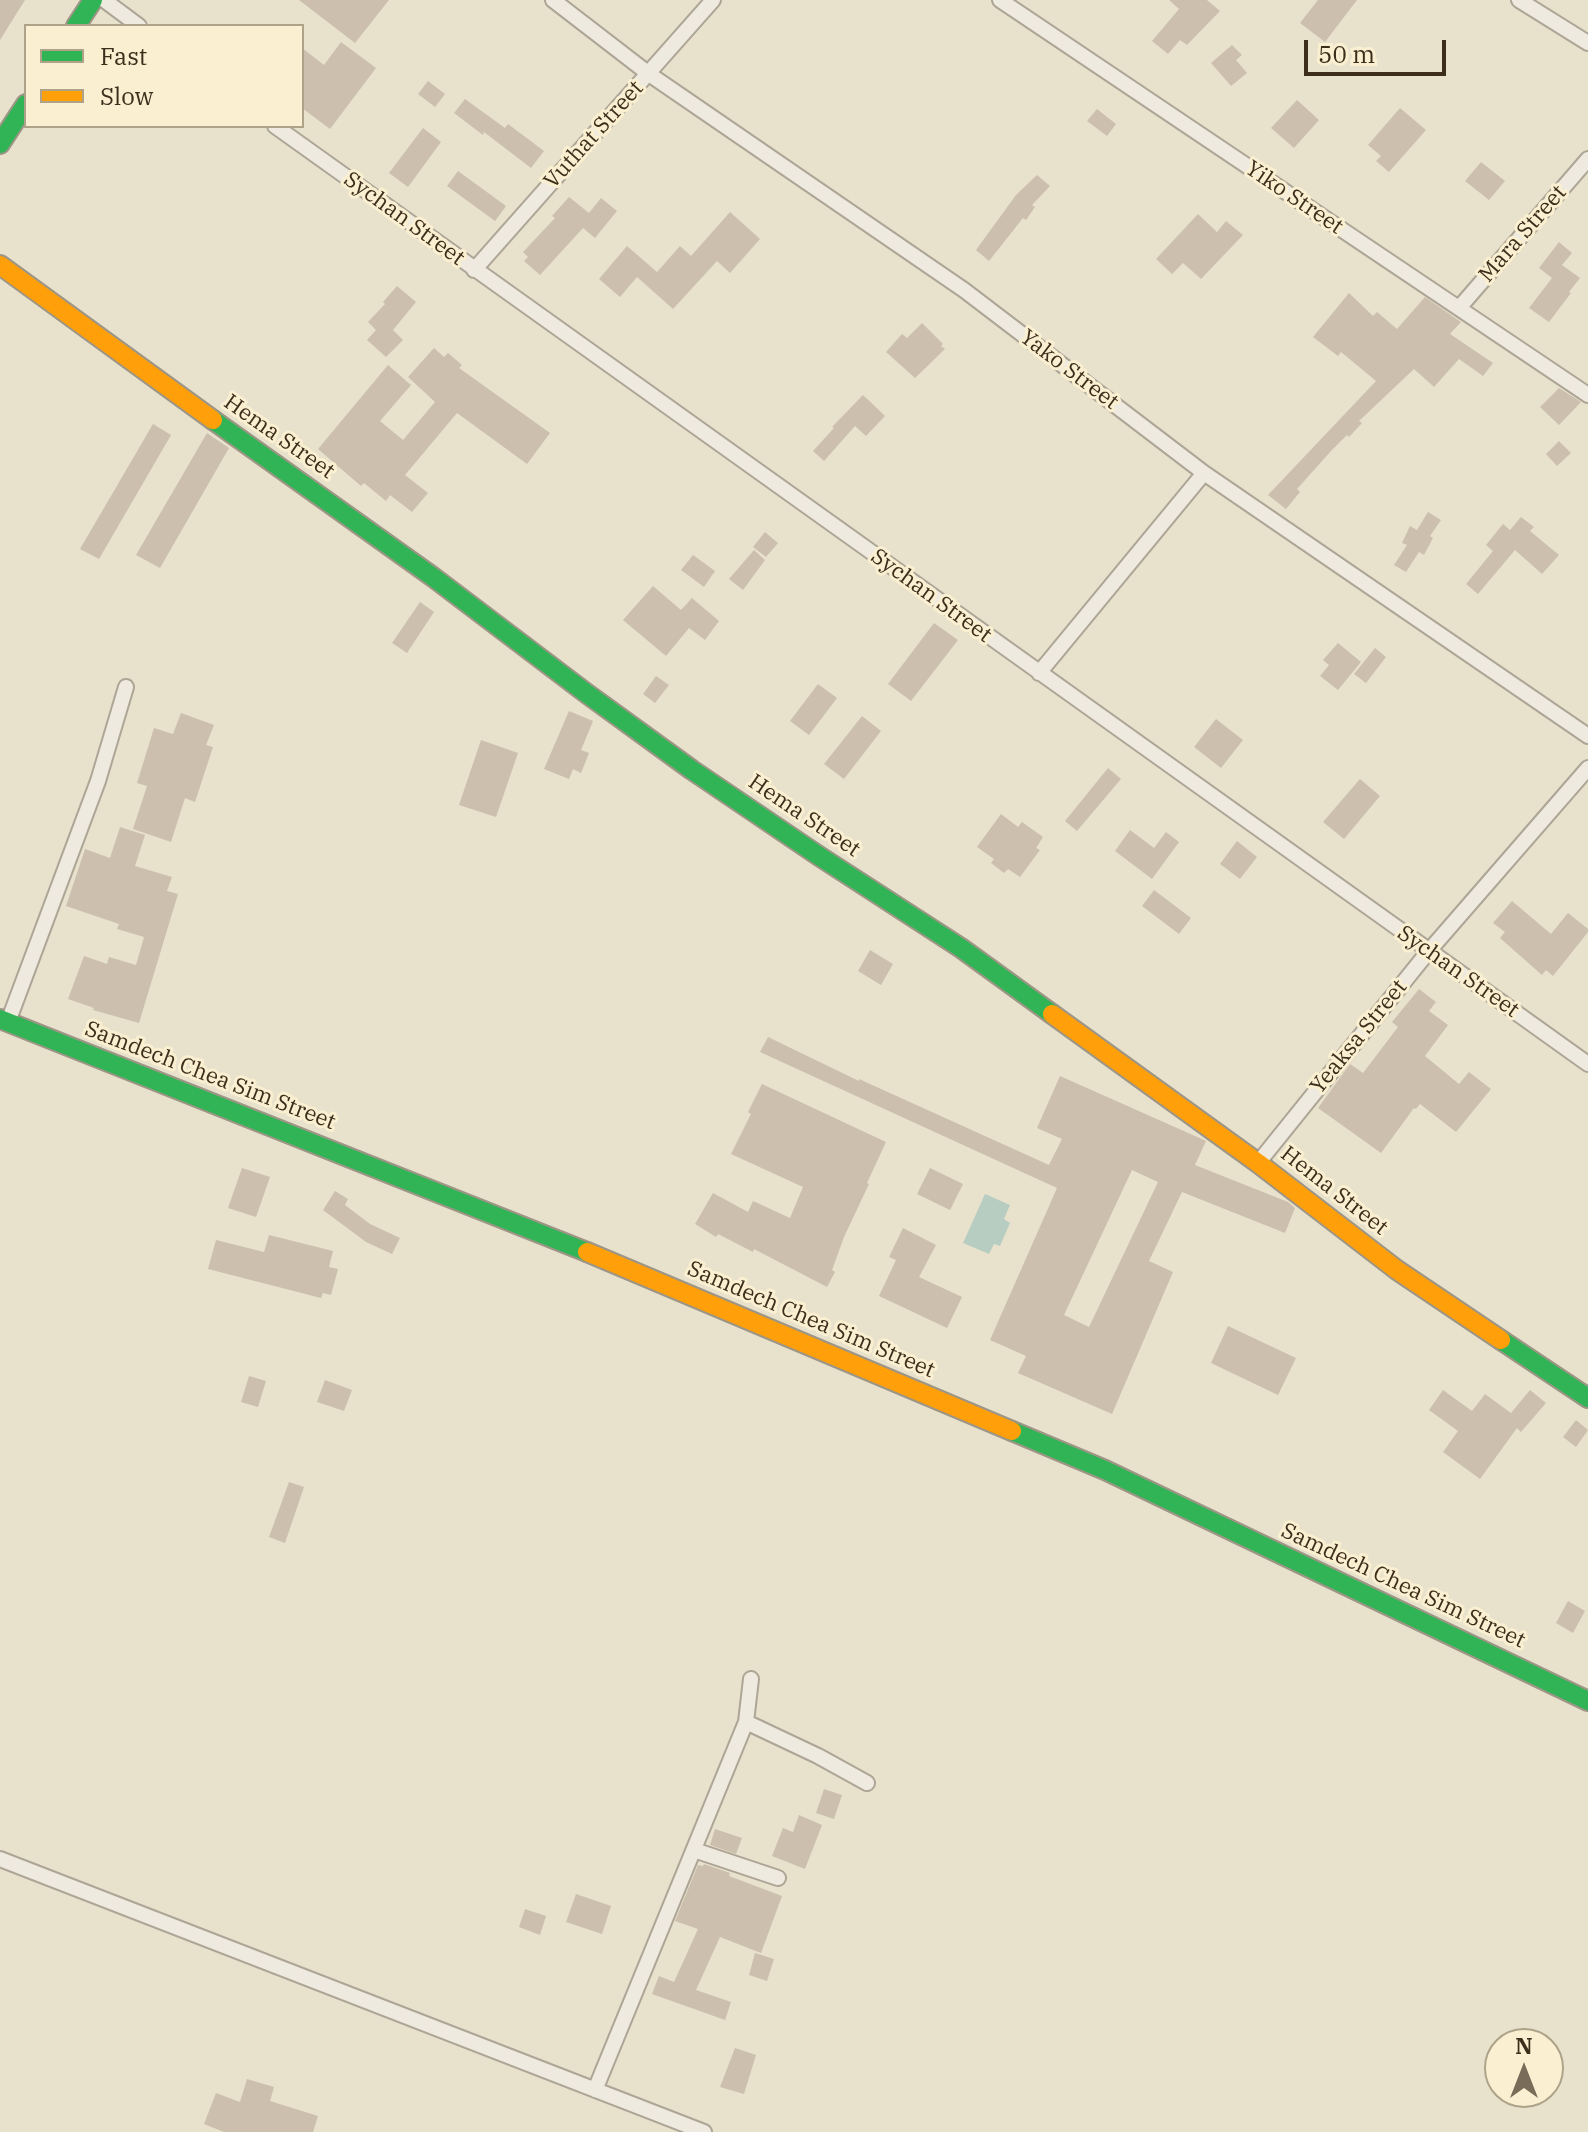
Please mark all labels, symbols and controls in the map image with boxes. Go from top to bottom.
legend [24,24,304,128]
scale bar [1308,24,1450,74]
text: 50 m [1318,38,1375,70]
text: Fast [100,40,147,72]
street label: Vuthat Street [539,76,649,194]
text: Slow [100,80,153,112]
street label: Yiko Street [1240,156,1348,240]
street label: Sychan Street [339,166,469,272]
street label: Mara Street [1474,180,1572,288]
street label: Yako Street [1015,324,1123,416]
street label: Hema Street [219,389,339,485]
street label: Sychan Street [866,543,996,649]
street label: Hema Street [743,769,865,863]
street label: Sychan Street [1392,920,1524,1024]
street label: Yeaksa Street [1305,975,1413,1099]
street label: Samdech Chea Sim Street [81,1016,339,1136]
street label: Hema Street [1275,1141,1393,1241]
street label: Samdech Chea Sim Street [683,1256,939,1384]
street label: Samdech Chea Sim Street [1277,1518,1529,1654]
north arrow [1484,2028,1564,2108]
text: N [1515,2031,1533,2060]

